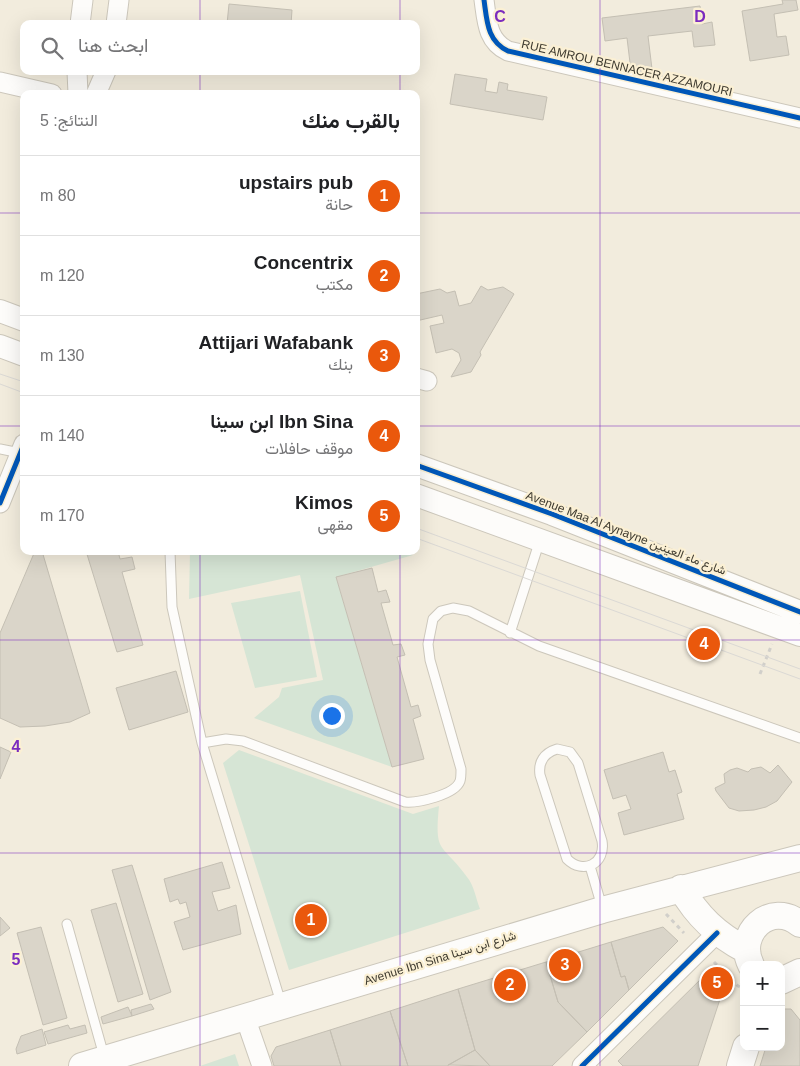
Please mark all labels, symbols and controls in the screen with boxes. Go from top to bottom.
text: C [494,8,506,25]
text: D [694,8,706,25]
search box [20,20,420,75]
icon: search [38,34,66,62]
text: ابحث هنا [78,35,148,56]
street label: RUE AMROU BENNACER AZZAMOURI [520,37,734,99]
text: بالقرب منك [302,109,400,132]
text: النتائج: 5 [40,112,98,129]
text: upstairs pub [239,172,353,193]
text: 80 m [40,187,76,204]
text: 1 [380,187,388,204]
text: حانة [325,196,353,213]
text: Concentrix [254,252,353,273]
text: 120 m [40,267,84,284]
text: 2 [380,267,388,284]
text: مكتب [316,276,353,293]
text: Attijari Wafabank [199,332,353,353]
text: 130 m [40,347,84,364]
text: 3 [380,347,388,364]
text: بنك [328,356,353,373]
text: Ibn Sina ابن سينا [210,411,353,432]
text: 140 m [40,427,84,444]
text: 4 [380,427,388,444]
text: موقف حافلات [265,440,353,457]
street label: Avenue Maa Al Aynayne شارع ماء العينين [523,488,728,580]
text: Kimos [295,492,353,513]
text: 170 m [40,507,84,524]
text: 5 [380,507,388,524]
text: مقهى [318,516,353,533]
pin: 4 [688,625,720,663]
your location [319,703,345,729]
text: 4 [12,738,21,755]
pin: 1 [295,901,327,939]
street label: Avenue Ibn Sina شارع ابن سينا [362,928,518,990]
pin: 3 [549,946,581,984]
text: 5 [12,951,21,968]
map controls [740,961,785,1051]
button: + [740,961,785,1006]
pin: 5 [701,964,733,1002]
pin: 2 [494,966,526,1004]
button: − [740,1006,785,1051]

